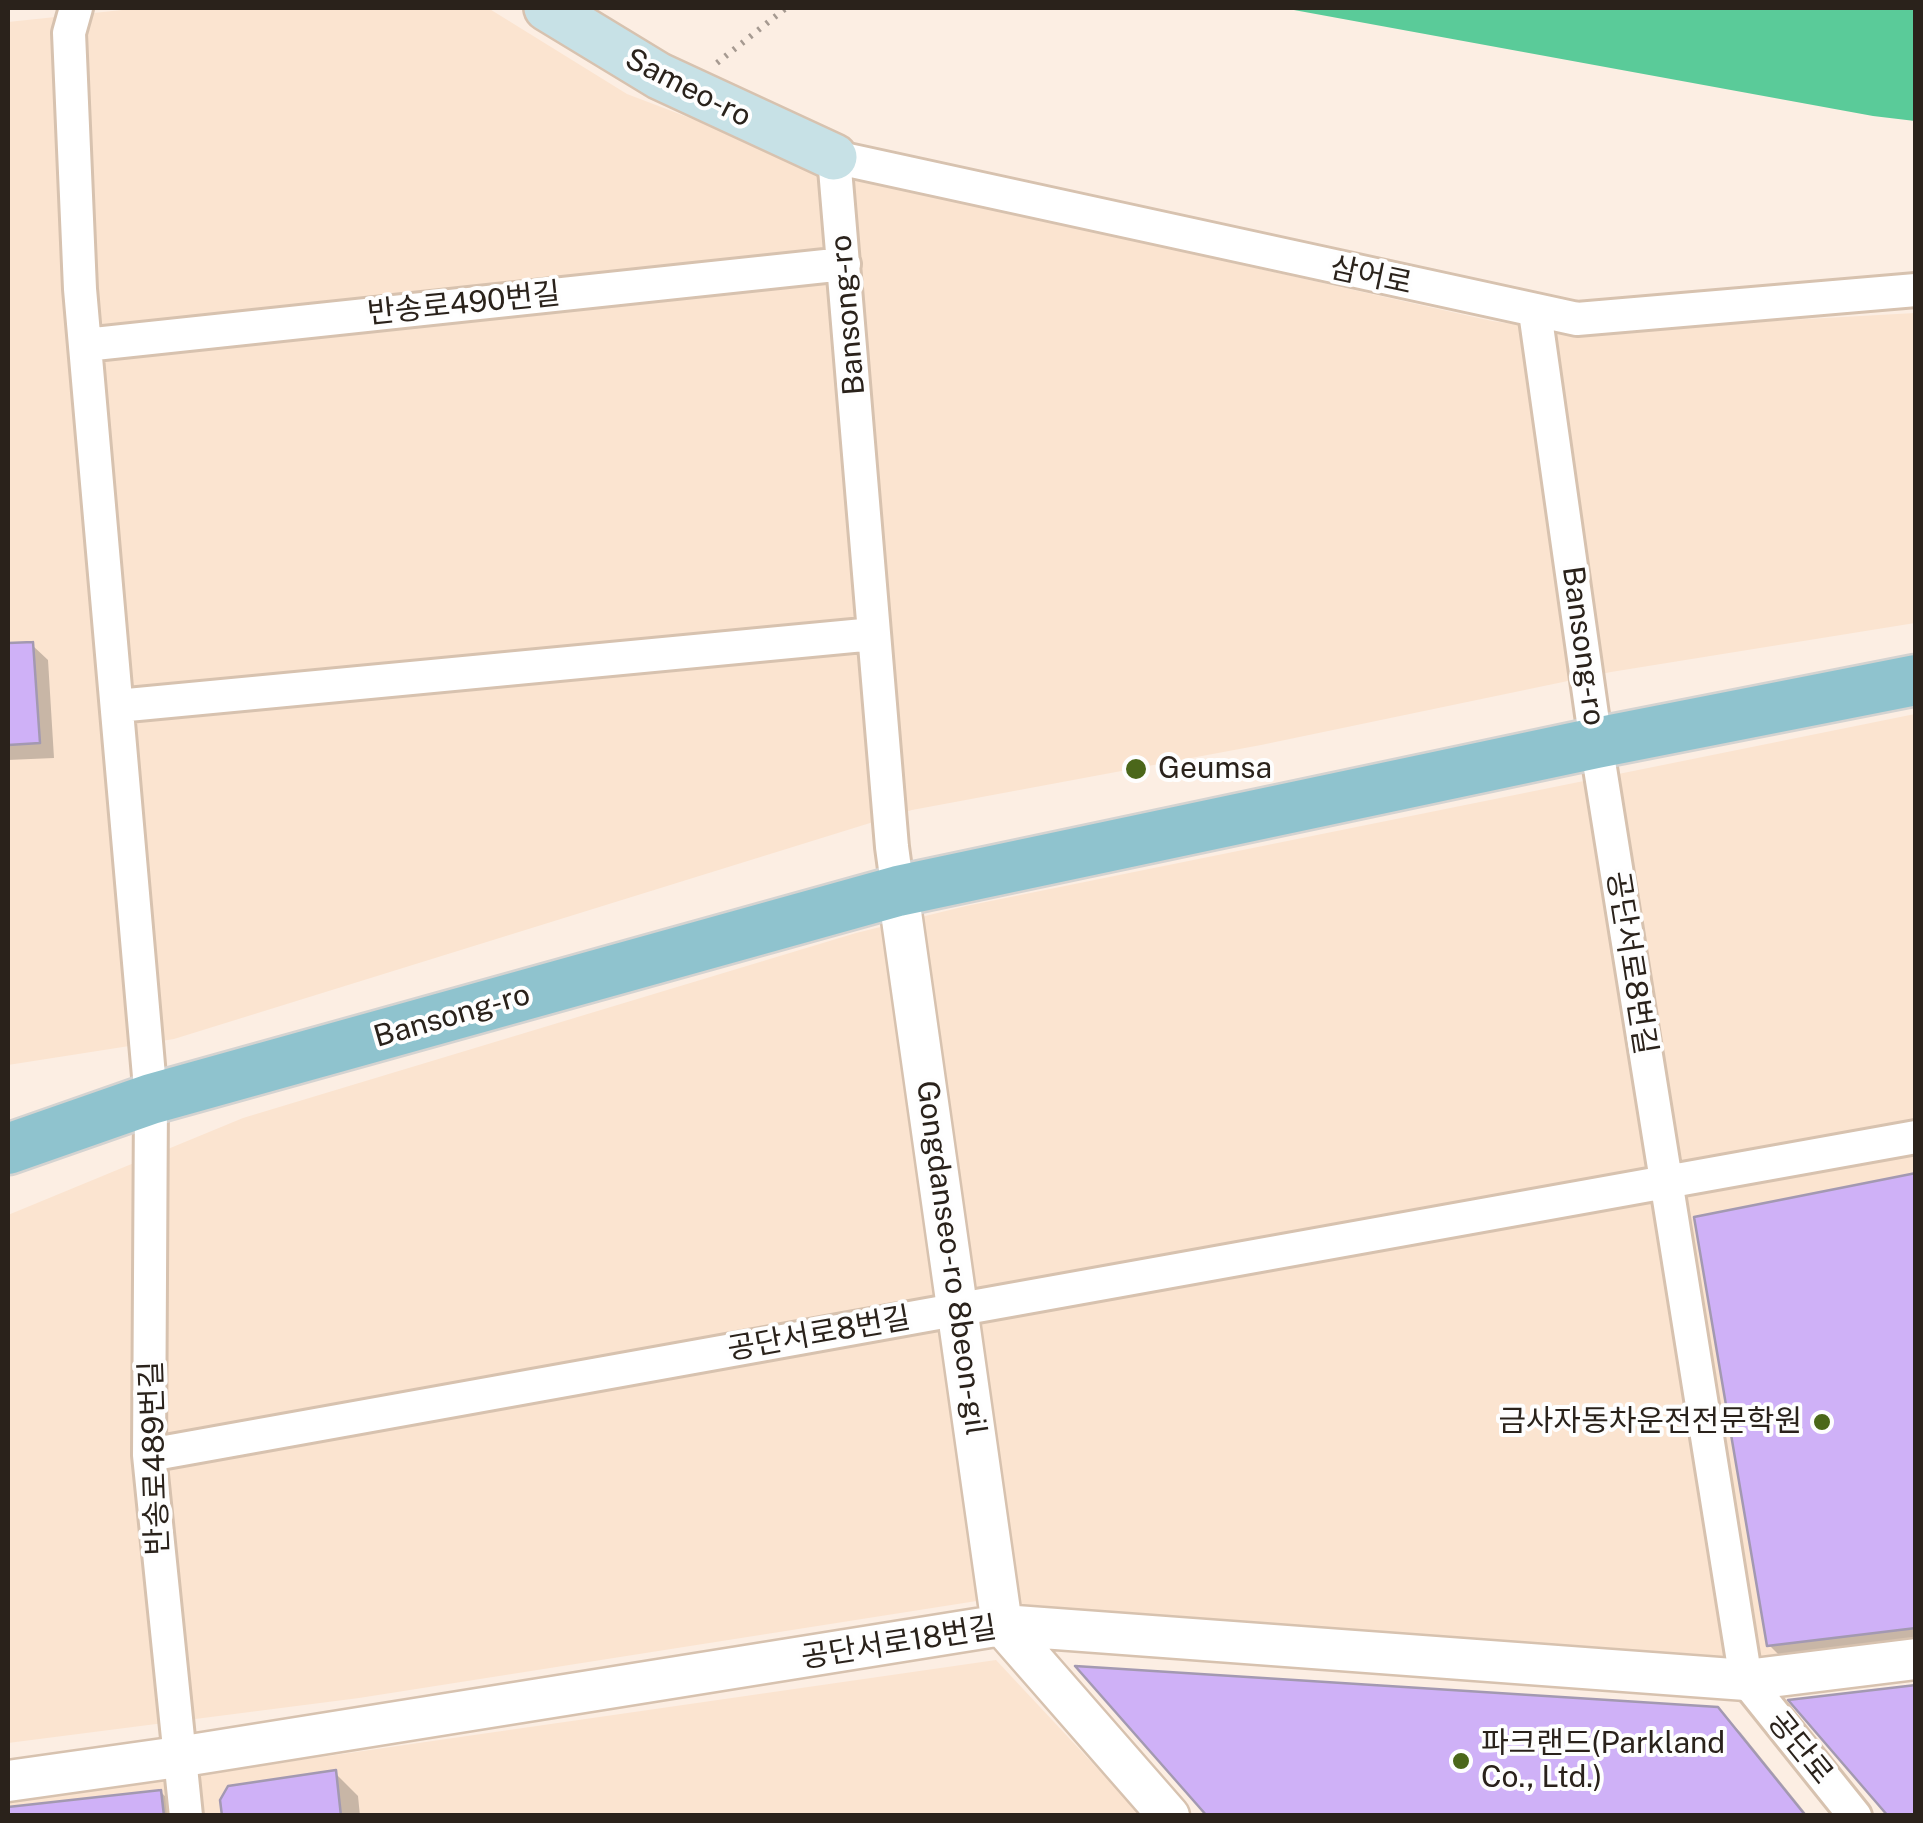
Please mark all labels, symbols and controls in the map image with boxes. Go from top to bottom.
street label: Sameo-ro [619,41,757,135]
street label: Bansong-ro [823,233,873,397]
street label: 삼어로 [1327,250,1415,302]
street label: 반송로490번길 [366,276,562,332]
street label: Bansong-ro [1554,564,1612,728]
place label: Geumsa [1158,751,1272,787]
marker: Geumsa [1123,756,1149,782]
street label: 공단서로8번길 [1599,869,1663,1057]
street label: Bansong-ro [370,977,534,1055]
street label: Gongdanseo-ro 8beon-gil [908,1078,994,1438]
street label: 공단서로8번길 [725,1300,913,1368]
street label: 반송로489번길 [134,1360,176,1556]
place label: 금사자동차운전전문학원 [1498,1404,1802,1440]
marker: 금사자동차운전전문학원 [1811,1411,1833,1433]
street label: 공단서로18번길 [799,1610,999,1676]
street label: 공단로 [1760,1704,1840,1792]
place label: 파크랜드(Parkland Co., Ltd.) [1481,1726,1725,1796]
marker: 파크랜드(Parkland Co., Ltd.) [1450,1750,1472,1772]

